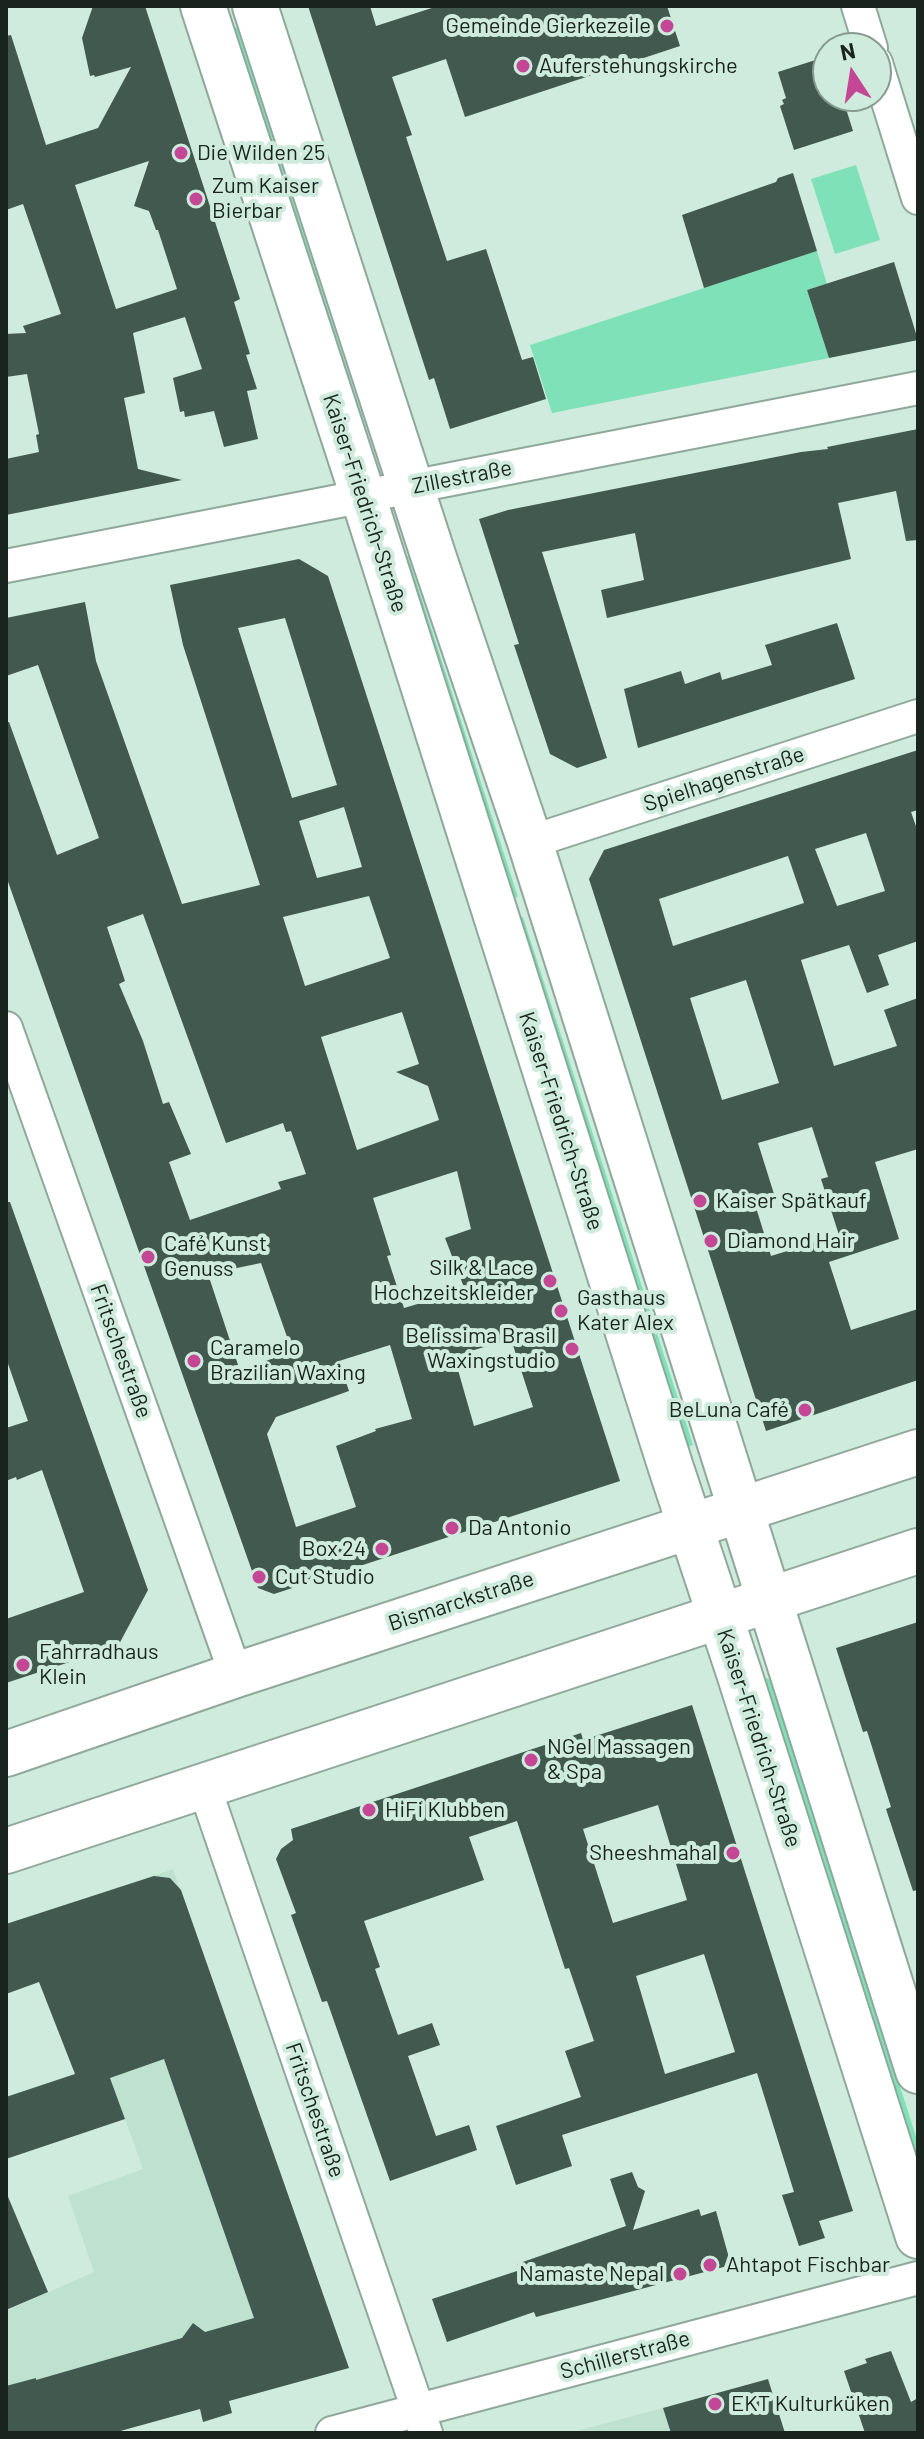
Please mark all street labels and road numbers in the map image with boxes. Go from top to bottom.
street label: Kaiser-Friedrich-Straße [317,390,413,616]
street label: Zillestraße [410,454,514,500]
street label: Spielhagenstraße [640,741,808,817]
street label: Kaiser-Friedrich-Straße [513,1008,609,1234]
street label: Fritschestraße [85,1280,157,1422]
street label: Bismarckstraße [385,1565,537,1637]
street label: Kaiser-Friedrich-Straße [711,1625,807,1851]
street label: Fritschestraße [280,2039,350,2181]
street label: Schillerstraße [557,2325,693,2385]

